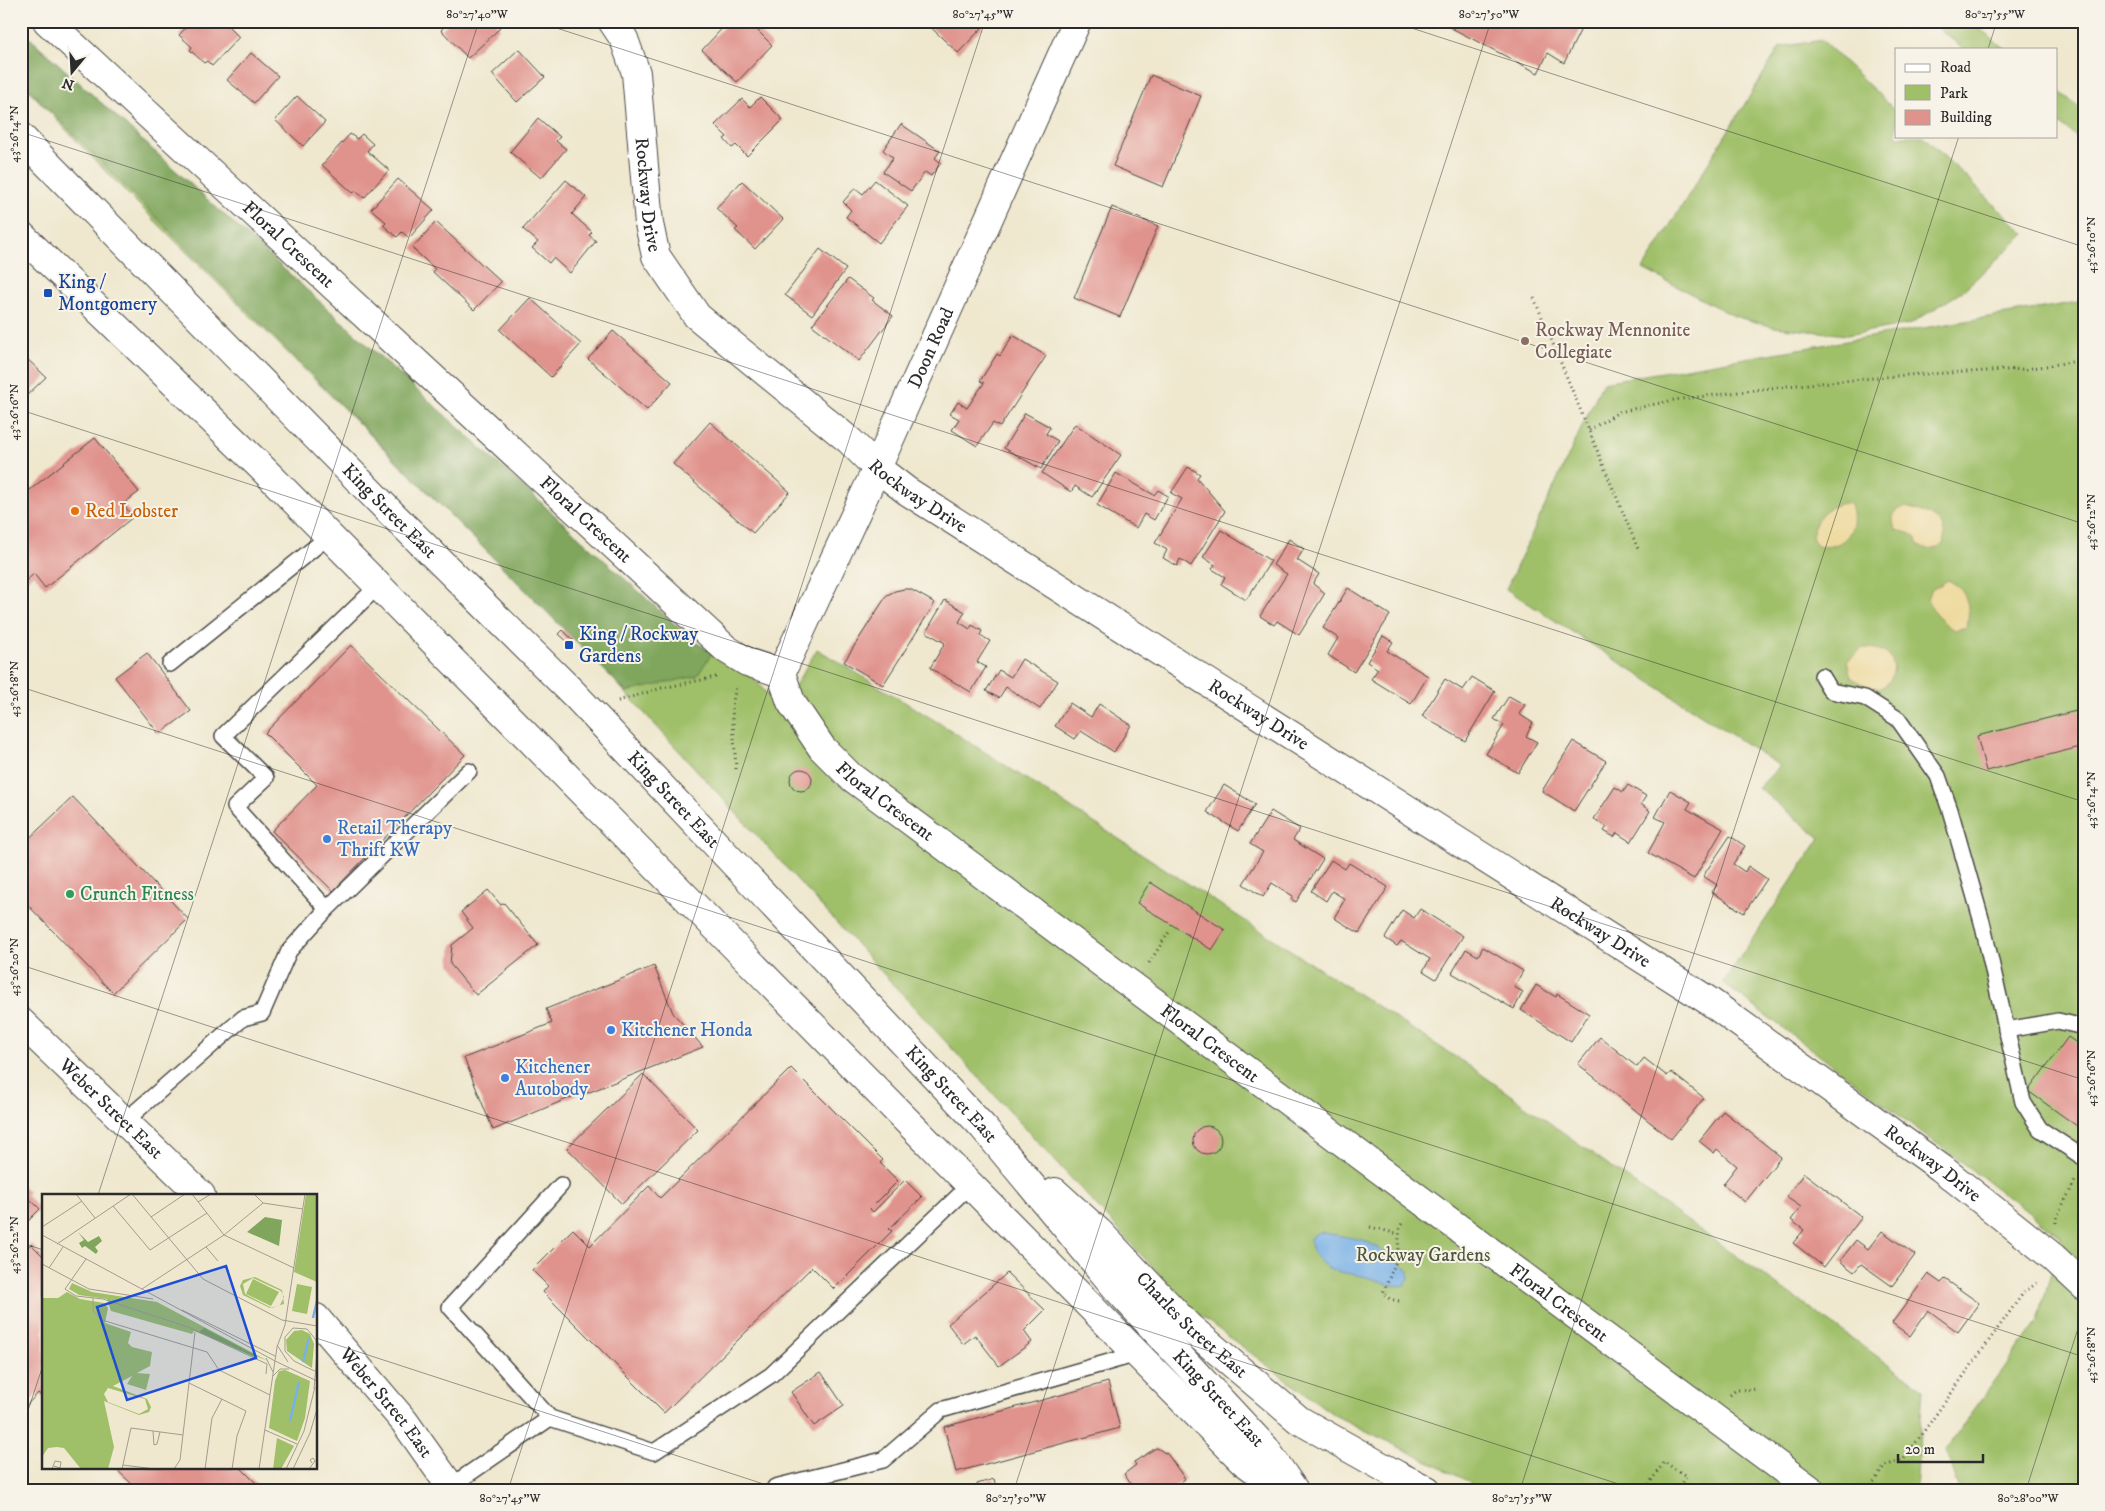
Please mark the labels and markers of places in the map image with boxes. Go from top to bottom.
place label: King / Montgomery [58,271,158,316]
marker: King / Montgomery [42,287,54,299]
place label: Rockway Mennonite Collegiate [1535,319,1690,364]
marker: Rockway Mennonite Collegiate [1519,335,1531,347]
place label: Red Lobster [85,500,178,523]
marker: Red Lobster [69,505,81,517]
place label: King / Rockway Gardens [579,623,699,668]
marker: King / Rockway Gardens [563,639,575,651]
place label: Retail Therapy Thrift KW [337,817,453,862]
marker: Retail Therapy Thrift KW [321,833,333,845]
place label: Crunch Fitness [80,883,194,906]
marker: Crunch Fitness [64,888,76,900]
place label: Kitchener Honda [621,1019,752,1042]
marker: Kitchener Honda [605,1024,617,1036]
place label: Kitchener Autobody [515,1056,590,1101]
marker: Kitchener Autobody [499,1072,511,1084]

